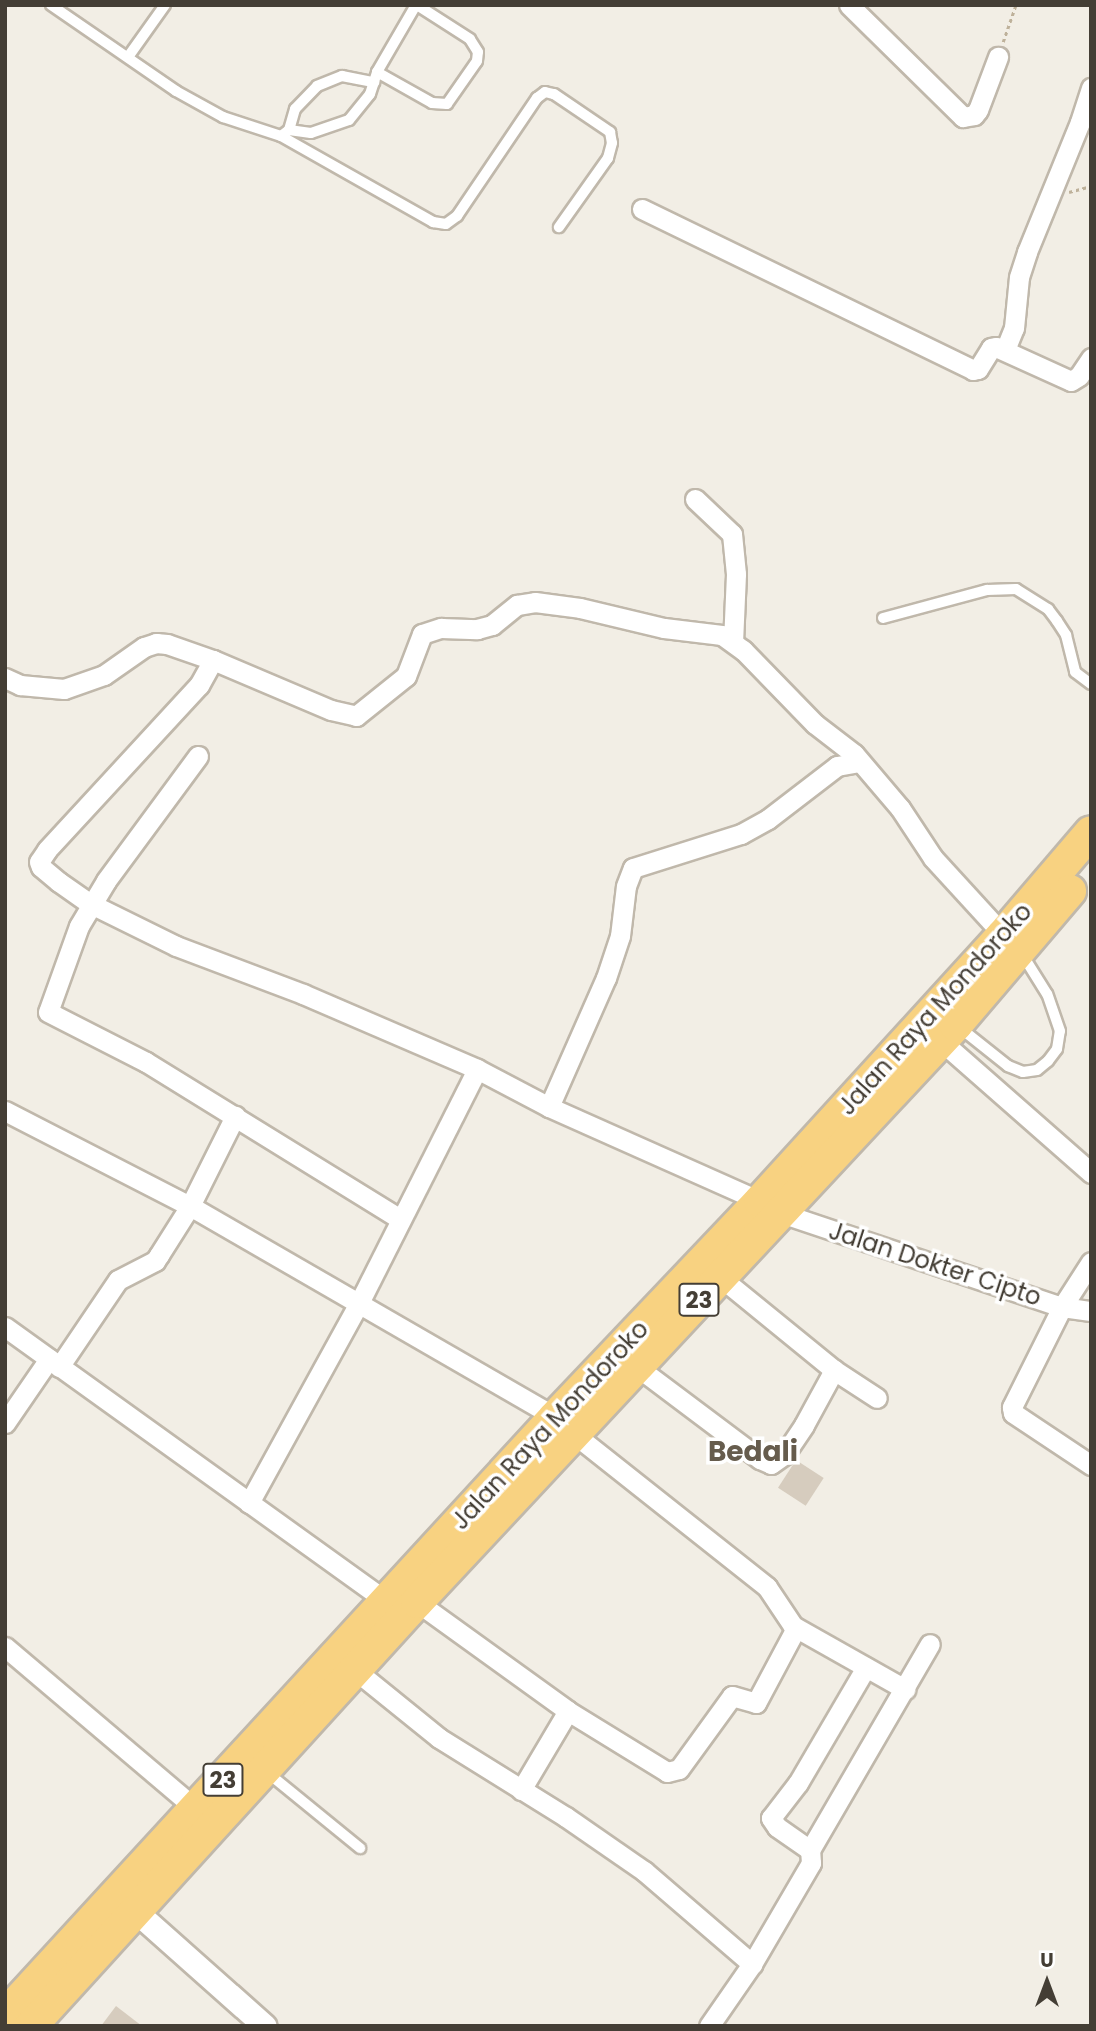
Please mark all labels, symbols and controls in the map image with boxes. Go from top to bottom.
street label: Jalan Raya Mondoroko [832,897,1038,1121]
street label: Jalan Dokter Cipto [825,1216,1045,1312]
road number: 23 [678,1280,720,1320]
street label: Jalan Raya Mondoroko [446,1315,654,1535]
district label: Bedali [708,1435,798,1469]
road number: 23 [202,1760,244,1800]
north arrow [1012,1947,1082,2017]
text: U [1040,1947,1054,1974]

